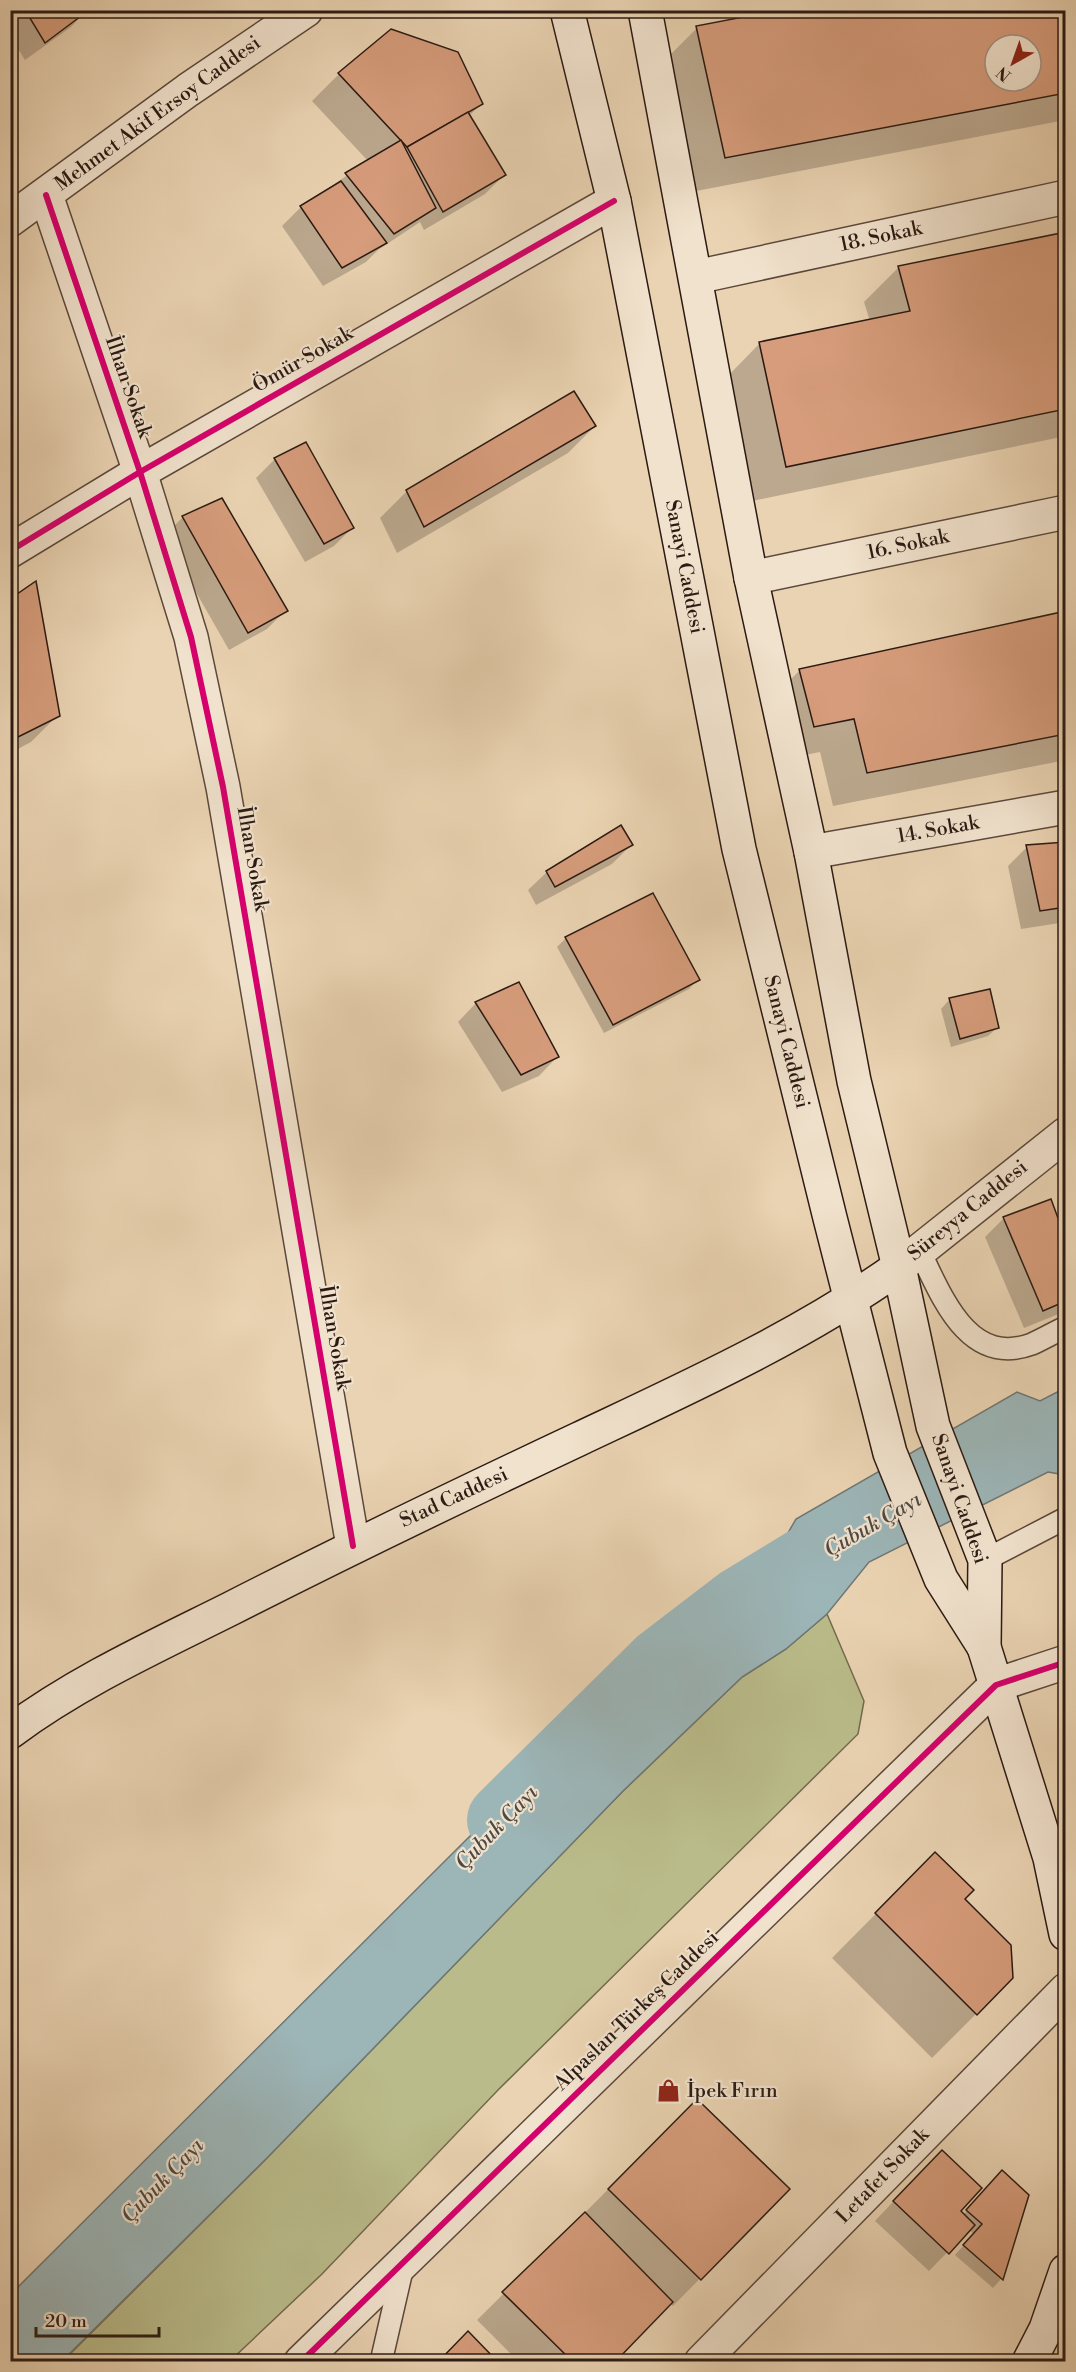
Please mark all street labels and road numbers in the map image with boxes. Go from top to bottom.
street label: Mehmet Akif Ersoy Caddesi [50,31,266,197]
street label: 18. Sokak [838,216,926,258]
street label: Ömür Sokak [248,320,359,399]
street label: İlhan Sokak [99,333,159,443]
street label: Sanayi Caddesi [659,498,709,637]
street label: 16. Sokak [865,524,953,566]
street label: İlhan Sokak [230,804,275,915]
street label: 14. Sokak [895,810,982,849]
street label: Sanayi Caddesi [757,973,815,1111]
street label: Süreyya Caddesi [903,1155,1033,1267]
street label: İlhan Sokak [312,1283,357,1394]
street label: Sanayi Caddesi [925,1431,993,1568]
street label: Stad Caddesi [396,1462,512,1534]
street label: Alpaslan Türkeş Caddesi [549,1925,725,2097]
street label: Letafet Sokak [831,2122,936,2229]

